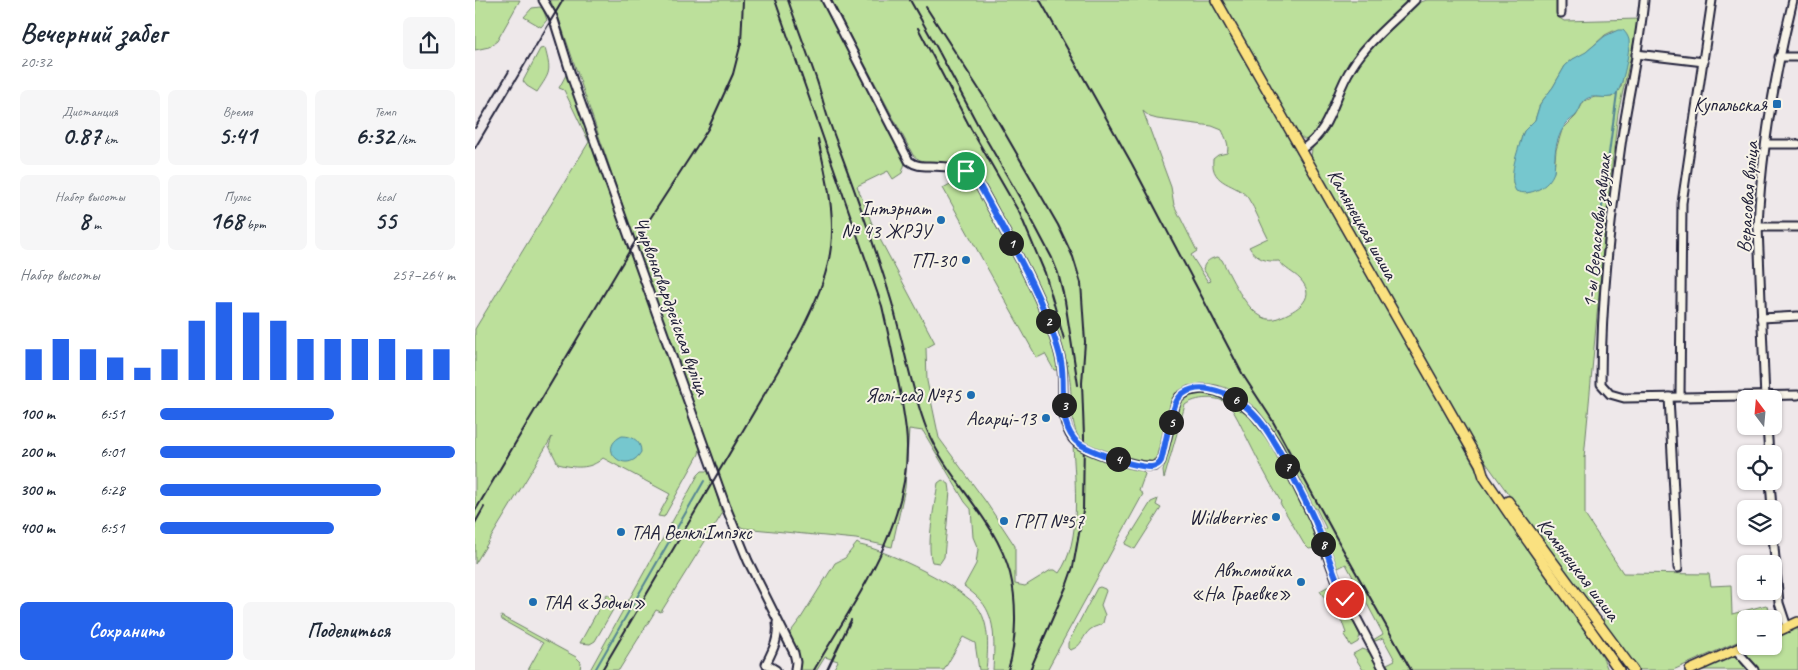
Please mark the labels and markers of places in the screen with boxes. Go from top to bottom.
place label: Купальская [1693,92,1768,117]
marker: Купальская [1771,98,1783,110]
pin [945,150,987,192]
place label: Інтэрнат № 43 ЖРЭУ [841,196,934,244]
marker: Інтэрнат № 43 ЖРЭУ [935,214,947,226]
pin: 1 [999,230,1023,256]
place label: ТП-30 [910,248,958,273]
marker: ТП-30 [960,254,972,266]
pin: 2 [1035,308,1061,334]
place label: Яслі-сад №75 [865,383,962,408]
pin: 6 [1223,386,1247,412]
marker: Яслі-сад №75 [965,389,977,401]
pin: 3 [1051,392,1077,418]
place label: Асарці-13 [966,406,1038,431]
pin: 5 [1159,410,1183,434]
marker: Асарці-13 [1040,412,1052,424]
pin: 4 [1105,446,1131,472]
pin: 7 [1275,454,1299,478]
place label: Wildberries [1189,505,1268,530]
place label: ГРП №57 [1014,509,1085,534]
marker: Wildberries [1270,511,1282,523]
marker: ГРП №57 [998,515,1010,527]
place label: ТАА ВелкліІмпэкс [631,520,753,545]
marker: ТАА ВелкліІмпэкс [615,526,627,538]
pin: 8 [1311,532,1335,556]
place label: Автомойка «На Граевке» [1191,558,1292,606]
marker: Автомойка «На Граевке» [1295,576,1307,588]
pin [1324,578,1366,620]
place label: ТАА «Зодчы» [543,590,646,615]
marker: ТАА «Зодчы» [527,596,539,608]

